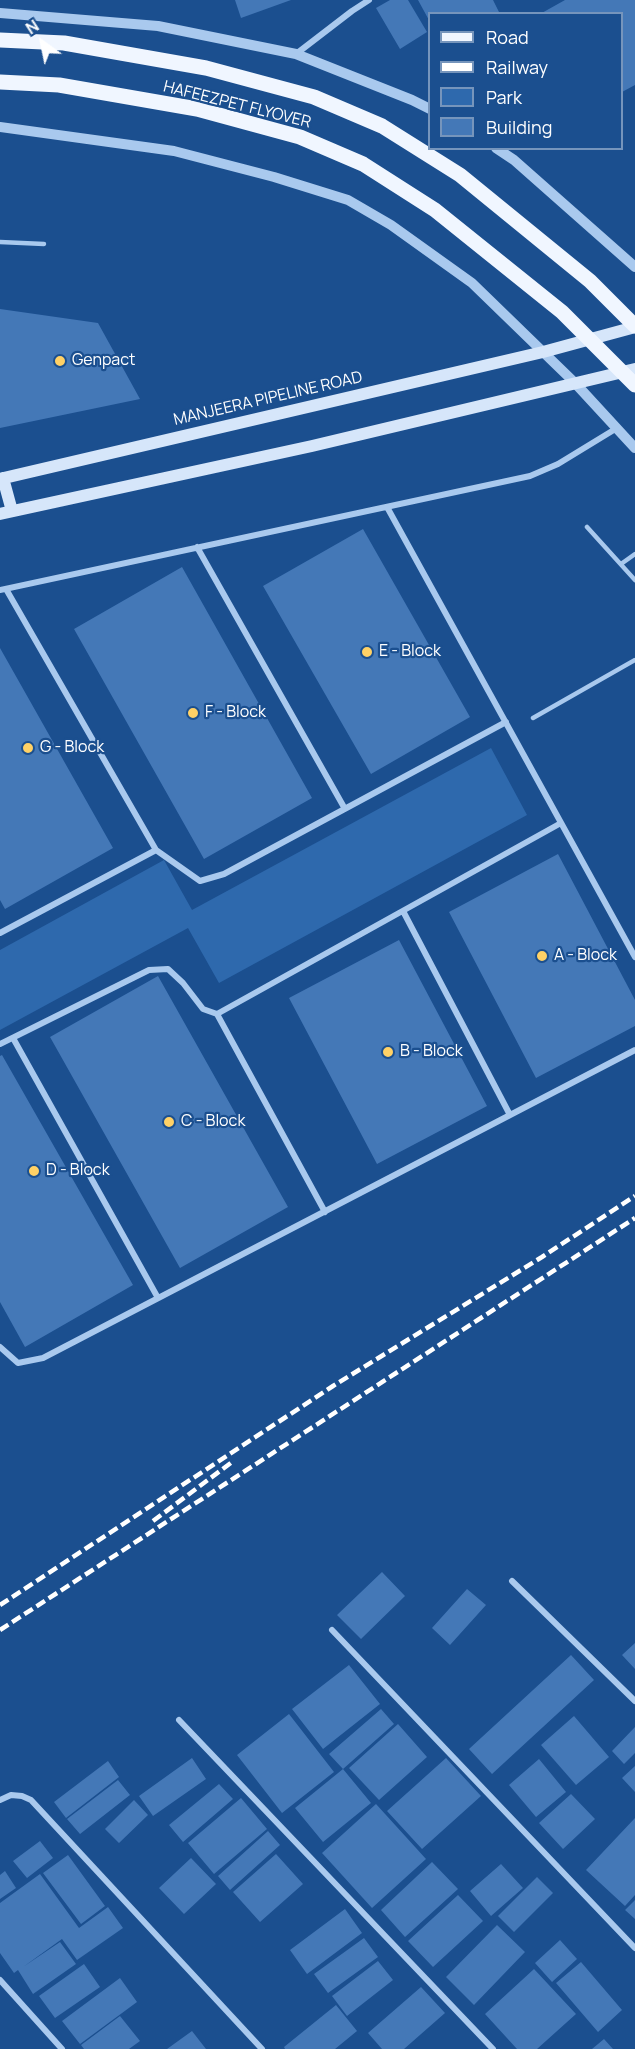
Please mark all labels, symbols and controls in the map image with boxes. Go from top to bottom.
north arrow [12,12,72,72]
legend [428,12,623,150]
text: N [21,15,43,39]
text: Road [486,25,529,49]
text: Railway [486,55,548,79]
street label: HAFEEZPET FLYOVER [161,77,313,133]
text: Park [486,85,522,109]
text: Building [486,115,552,139]
place label: Genpact [72,351,136,371]
marker: Genpact [53,354,67,368]
street label: MANJEERA PIPELINE ROAD [172,368,364,430]
place label: E - Block [379,642,441,662]
marker: E - Block [360,645,374,659]
place label: F - Block [205,703,266,723]
marker: F - Block [186,706,200,720]
place label: G - Block [40,738,104,758]
marker: G - Block [21,741,35,755]
place label: A - Block [554,946,617,966]
marker: A - Block [535,949,549,963]
place label: B - Block [400,1042,463,1062]
marker: B - Block [381,1045,395,1059]
place label: C - Block [181,1112,245,1132]
marker: C - Block [162,1115,176,1129]
place label: D - Block [46,1161,110,1181]
marker: D - Block [27,1164,41,1178]

